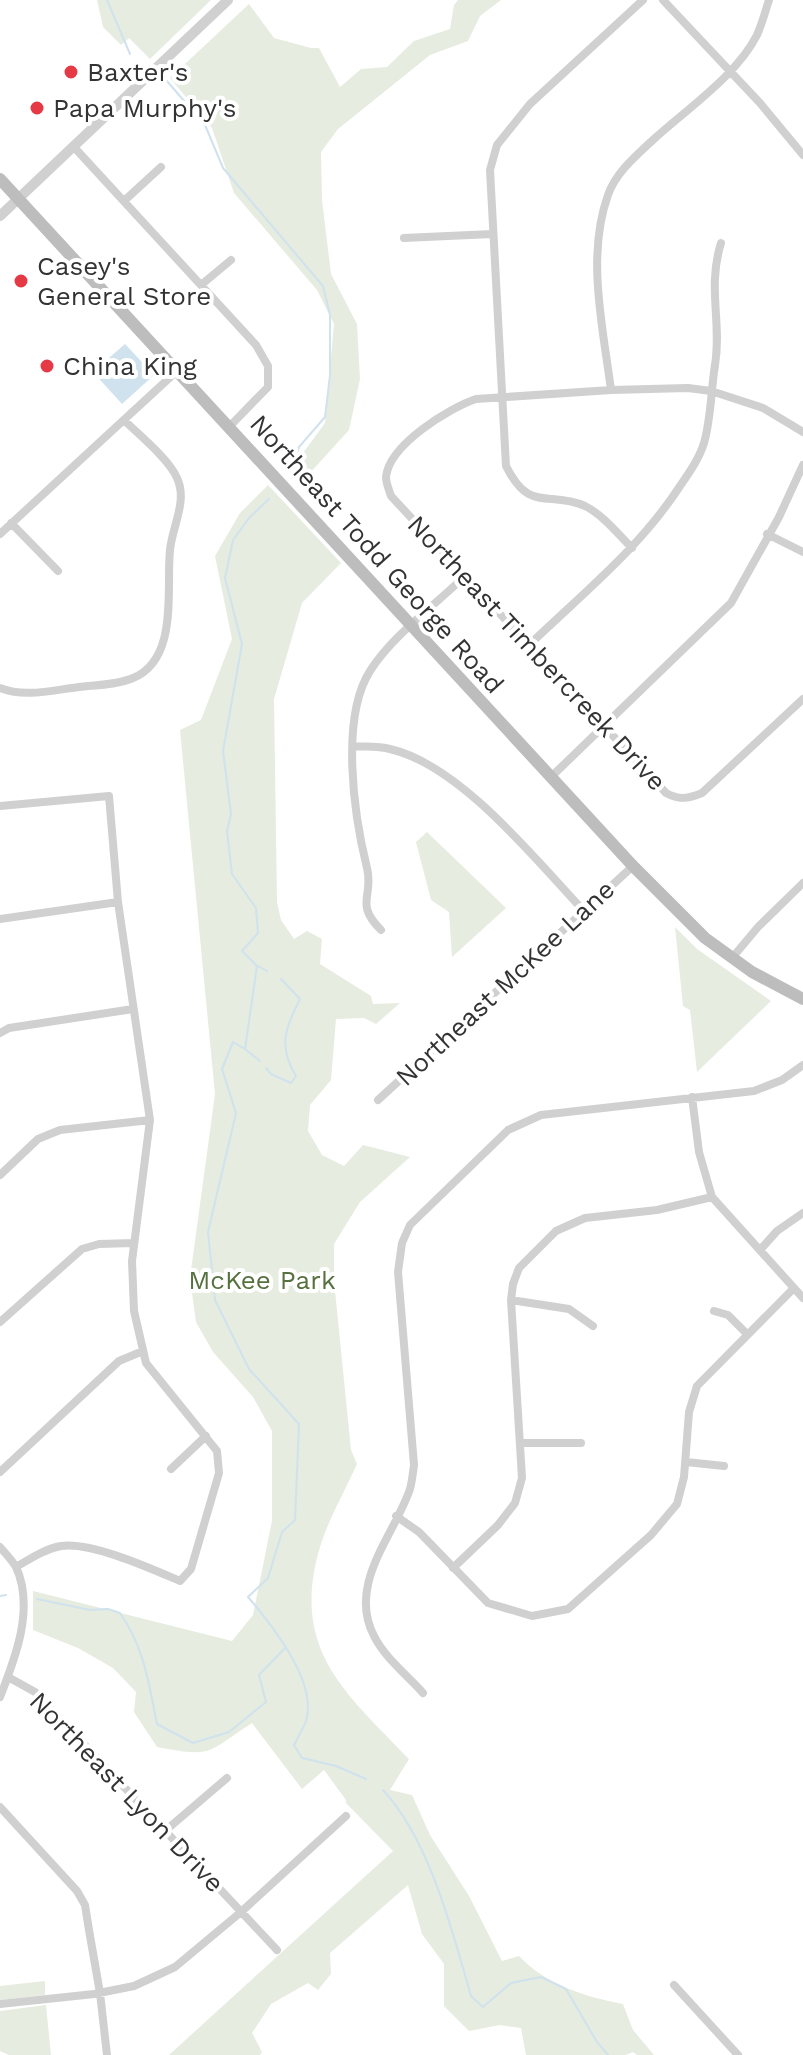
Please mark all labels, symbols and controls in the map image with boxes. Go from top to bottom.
place label: Baxter's [87,57,189,87]
marker: Baxter's [62,63,80,81]
place label: Papa Murphy's [53,93,236,123]
marker: Papa Murphy's [28,99,46,117]
place label: Casey's General Store [37,251,211,311]
marker: Casey's General Store [12,272,30,290]
place label: China King [63,351,197,381]
marker: China King [38,357,56,375]
street label: Northeast Todd George Road [244,409,510,699]
street label: Northeast Timbercreek Drive [402,509,672,797]
street label: Northeast McKee Lane [390,874,620,1092]
park label: McKee Park [188,1265,336,1295]
street label: Northeast Lyon Drive [24,1686,230,1898]

